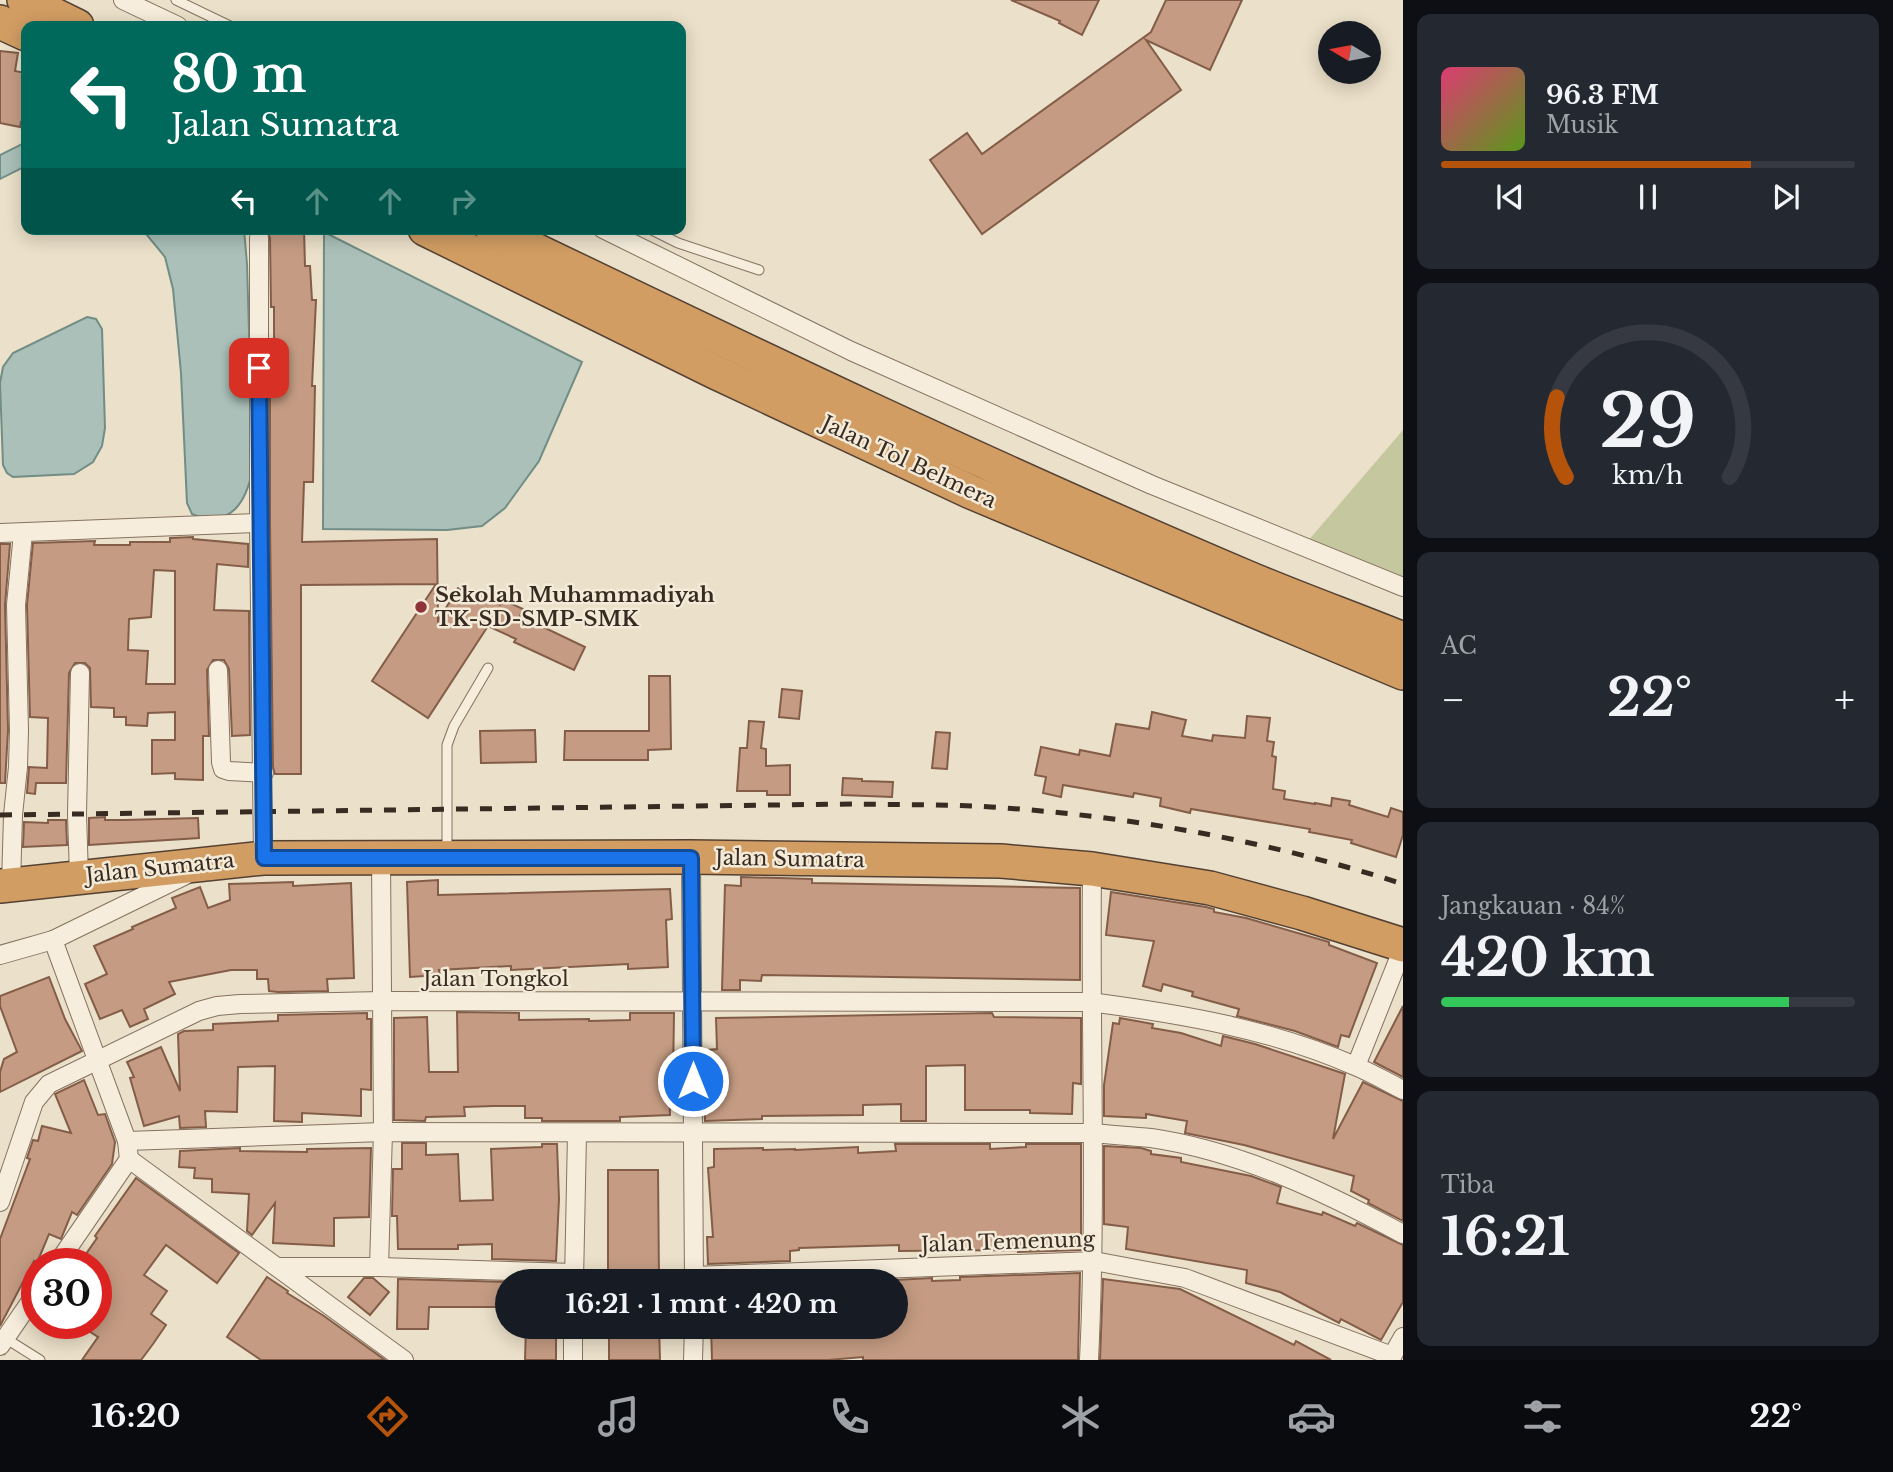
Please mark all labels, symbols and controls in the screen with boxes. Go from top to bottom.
north arrow [1318,21,1381,84]
map controls [1318,21,1381,84]
text: 80 m [171,44,306,105]
icon: left [56,49,147,140]
text: 96.3 FM [1546,79,1659,111]
text: Jalan Sumatra [171,105,399,145]
text: Musik [1546,111,1618,139]
icon: previous [1491,178,1529,216]
icon: pause [1629,178,1667,216]
icon: next [1767,178,1805,216]
icon: left [225,182,263,220]
icon: ahead [298,182,336,220]
icon: ahead [371,182,409,220]
icon: right [444,182,482,220]
pin [229,338,289,398]
icon: arrive [240,349,278,387]
text: 29 [1600,376,1696,467]
street label: Jalan Tol Belmera [815,409,1001,514]
text: km/h [1613,460,1683,491]
place label: Sekolah Muhammadiyah TK-SD-SMP-SMK [435,582,715,632]
marker: Sekolah Muhammadiyah TK-SD-SMP-SMK [413,599,429,615]
text: AC [1441,632,1477,660]
text: 22° [1607,666,1692,730]
text: − [1441,676,1465,723]
text: + [1834,676,1855,723]
street label: Jalan Sumatra [712,845,865,873]
street label: Jalan Sumatra [81,847,236,889]
text: Jangkauan · 84% [1441,892,1625,920]
text: 420 km [1441,926,1655,990]
street label: Jalan Tongkol [420,966,569,992]
position arrow [656,1044,730,1118]
text: Tiba [1441,1171,1494,1199]
text: 16:21 [1441,1205,1570,1269]
street label: Jalan Temenung [917,1226,1096,1258]
speed limit sign: 30 [21,1248,112,1339]
text: 16:21 · 1 mnt · 420 m [565,1288,838,1320]
icon: directions [363,1392,412,1441]
icon: music [594,1392,643,1441]
icon: phone [825,1392,874,1441]
icon: climate [1056,1392,1105,1441]
icon: car [1287,1392,1336,1441]
icon: filters [1518,1392,1567,1441]
text: 16:20 [91,1396,181,1436]
text: 22° [1750,1396,1802,1436]

